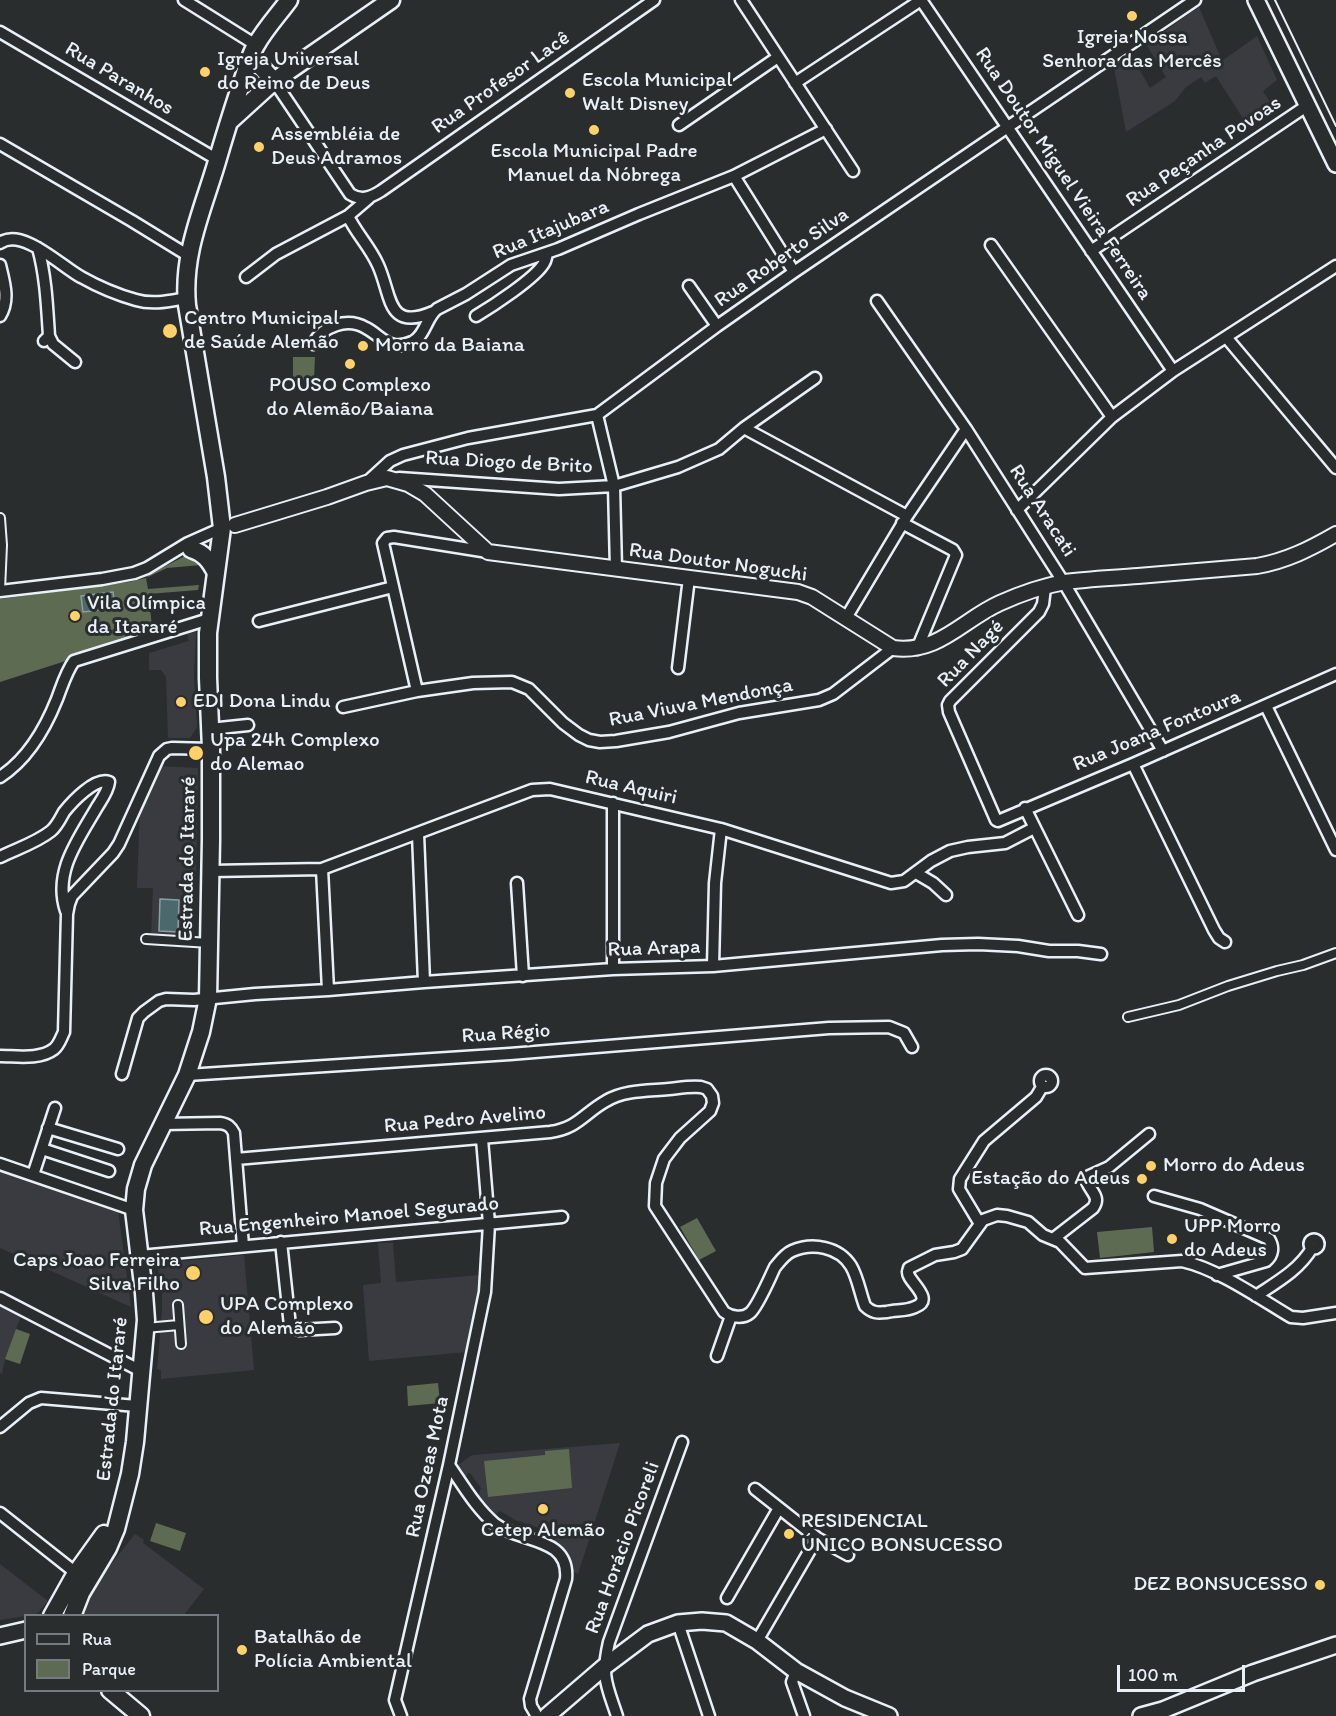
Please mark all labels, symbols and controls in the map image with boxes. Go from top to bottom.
marker: Igreja Nossa Senhora das Mercês [1125,9,1139,23]
place label: Igreja Nossa Senhora das Mercês [1042,25,1222,75]
street label: Rua Profesor Lacê [427,26,575,140]
street label: Rua Paranhos [60,37,178,121]
street label: Rua Doutor Miguel Vieira Ferreira [969,43,1157,305]
place label: Igreja Universal do Reino de Deus [217,47,370,97]
marker: Igreja Universal do Reino de Deus [198,65,212,79]
place label: Escola Municipal Walt Disney [582,68,732,118]
marker: Escola Municipal Walt Disney [563,86,577,100]
street label: Rua Peçanha Povoas [1122,91,1286,213]
place label: Assembléia de Deus Adramos [271,122,402,172]
marker: Escola Municipal Padre Manuel da Nóbrega [587,123,601,137]
place label: Escola Municipal Padre Manuel da Nóbrega [491,139,697,189]
marker: Assembléia de Deus Adramos [252,140,266,154]
street label: Rua Itajubara [489,194,613,266]
street label: Rua Roberto Silva [710,202,854,314]
place label: Centro Municipal de Saúde Alemão [184,306,339,356]
marker: Centro Municipal de Saúde Alemão [161,322,179,340]
place label: Morro da Baiana [375,333,525,359]
marker: Morro da Baiana [356,339,370,353]
marker: POUSO Complexo do Alemão/Baiana [343,357,357,371]
place label: POUSO Complexo do Alemão/Baiana [266,373,434,423]
street label: Rua Diogo de Brito [425,446,593,480]
street label: Rua Aracati [1003,460,1081,562]
street label: Rua Doutor Noguchi [627,538,809,588]
place label: Vila Olímpica da Itararé [87,591,206,641]
marker: Vila Olímpica da Itararé [68,609,82,623]
street label: Rua Nagé [932,615,1010,693]
street label: Rua Viuva Mendonça [607,673,795,733]
street label: Rua Joana Fontoura [1069,684,1245,778]
place label: EDI Dona Lindu [193,689,331,715]
marker: EDI Dona Lindu [174,695,188,709]
place label: Upa 24h Complexo do Alemao [210,728,380,778]
marker: Upa 24h Complexo do Alemao [187,744,205,762]
street label: Rua Aquiri [582,765,680,811]
street label: Estrada do Itararé [174,776,202,942]
street label: Rua Arapa [607,935,701,963]
street label: Rua Régio [461,1018,551,1050]
street label: Rua Pedro Avelino [383,1100,547,1140]
place label: Morro do Adeus [1163,1153,1305,1179]
marker: Morro do Adeus [1144,1159,1158,1173]
place label: Estação do Adeus [971,1166,1130,1192]
marker: Estação do Adeus [1135,1172,1149,1186]
street label: Rua Engenheiro Manoel Segurado [198,1191,500,1243]
place label: UPP Morro do Adeus [1184,1214,1281,1264]
marker: UPP Morro do Adeus [1165,1232,1179,1246]
place label: Caps Joao Ferreira Silva Filho [13,1248,180,1298]
marker: Caps Joao Ferreira Silva Filho [184,1264,202,1282]
place label: UPA Complexo do Alemão [220,1292,353,1342]
marker: UPA Complexo do Alemão [197,1308,215,1326]
street label: Estrada do Itararé [92,1316,134,1482]
street label: Rua Ozeas Mota [401,1394,455,1540]
street label: Rua Horácio Picoreli [580,1458,666,1638]
marker: Cetep Alemão [536,1502,550,1516]
place label: RESIDENCIAL ÚNICO BONSUCESSO [801,1509,1003,1559]
place label: Cetep Alemão [481,1518,605,1544]
marker: RESIDENCIAL ÚNICO BONSUCESSO [782,1527,796,1541]
place label: DEZ BONSUCESSO [1133,1572,1308,1598]
marker: DEZ BONSUCESSO [1313,1578,1327,1592]
legend [24,1614,219,1692]
place label: Batalhão de Polícia Ambiental [254,1625,412,1675]
text: Rua [82,1628,112,1650]
marker: Batalhão de Polícia Ambiental [235,1643,249,1657]
scale bar [1120,1653,1248,1691]
text: Parque [82,1658,136,1680]
text: 100 m [1128,1664,1178,1686]

